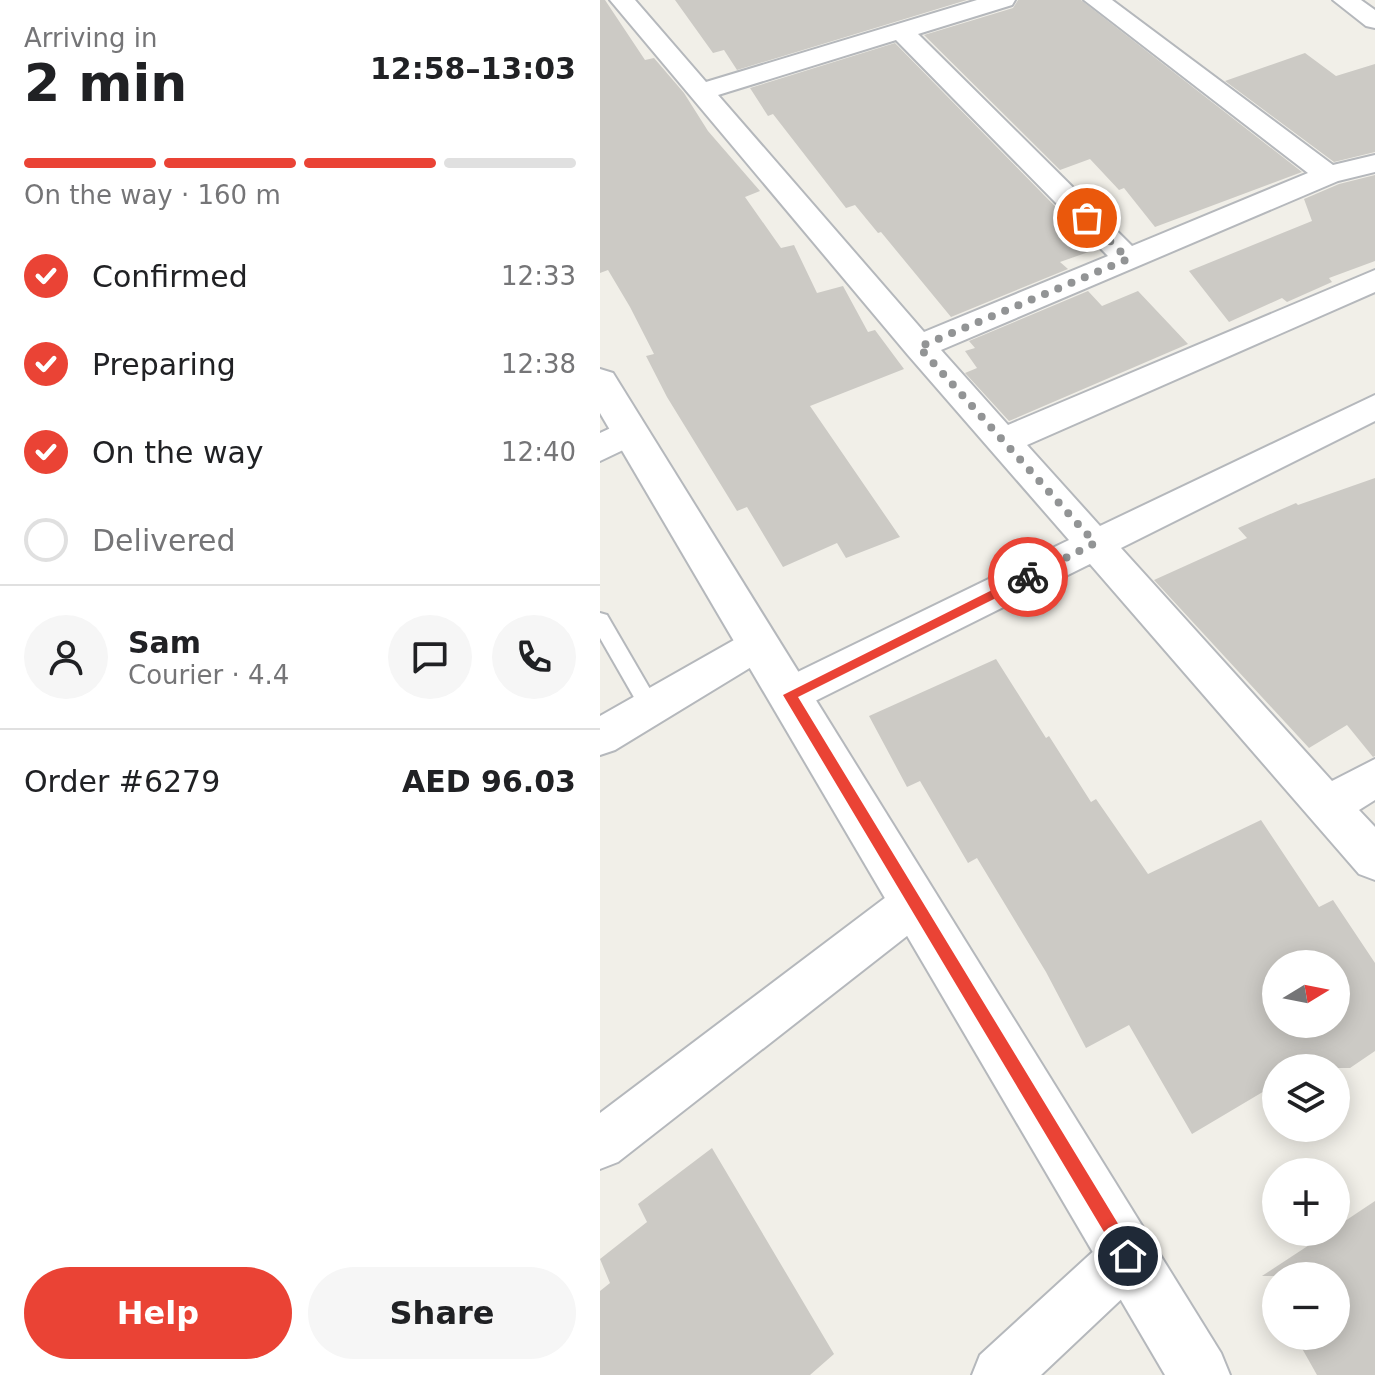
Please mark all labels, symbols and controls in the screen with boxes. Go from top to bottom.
text: Arriving in [24,23,158,53]
text: 12:58–13:03 [370,51,576,86]
text: 2 min [24,53,187,113]
text: On the way · 160 m [24,180,281,210]
pin [1053,184,1121,252]
icon: bag [1065,196,1109,240]
icon: check [24,254,68,298]
text: Confirmed [92,259,248,294]
text: 12:33 [501,261,576,291]
icon: check [24,342,68,386]
text: Preparing [92,347,236,382]
text: 12:38 [501,349,576,379]
icon: check [24,430,68,474]
text: On the way [92,435,264,470]
text: 12:40 [501,437,576,467]
text: Delivered [92,523,236,558]
courier [988,537,1068,617]
icon: bike [1006,555,1050,599]
button: person [24,615,108,699]
button: chat [388,615,472,699]
button: phone [492,615,576,699]
text: Sam [128,625,201,660]
text: Courier · 4.4 [128,660,289,690]
text: Order #6279 [24,764,220,799]
text: AED 96.03 [402,764,576,799]
north arrow [1262,950,1350,1038]
map controls [1262,950,1350,1350]
button: layers [1262,1054,1350,1142]
button: + [1262,1158,1350,1246]
pin [1094,1222,1162,1290]
icon: home [1106,1234,1150,1278]
button: − [1262,1262,1350,1350]
button: Help [24,1267,292,1359]
button: Share [308,1267,576,1359]

